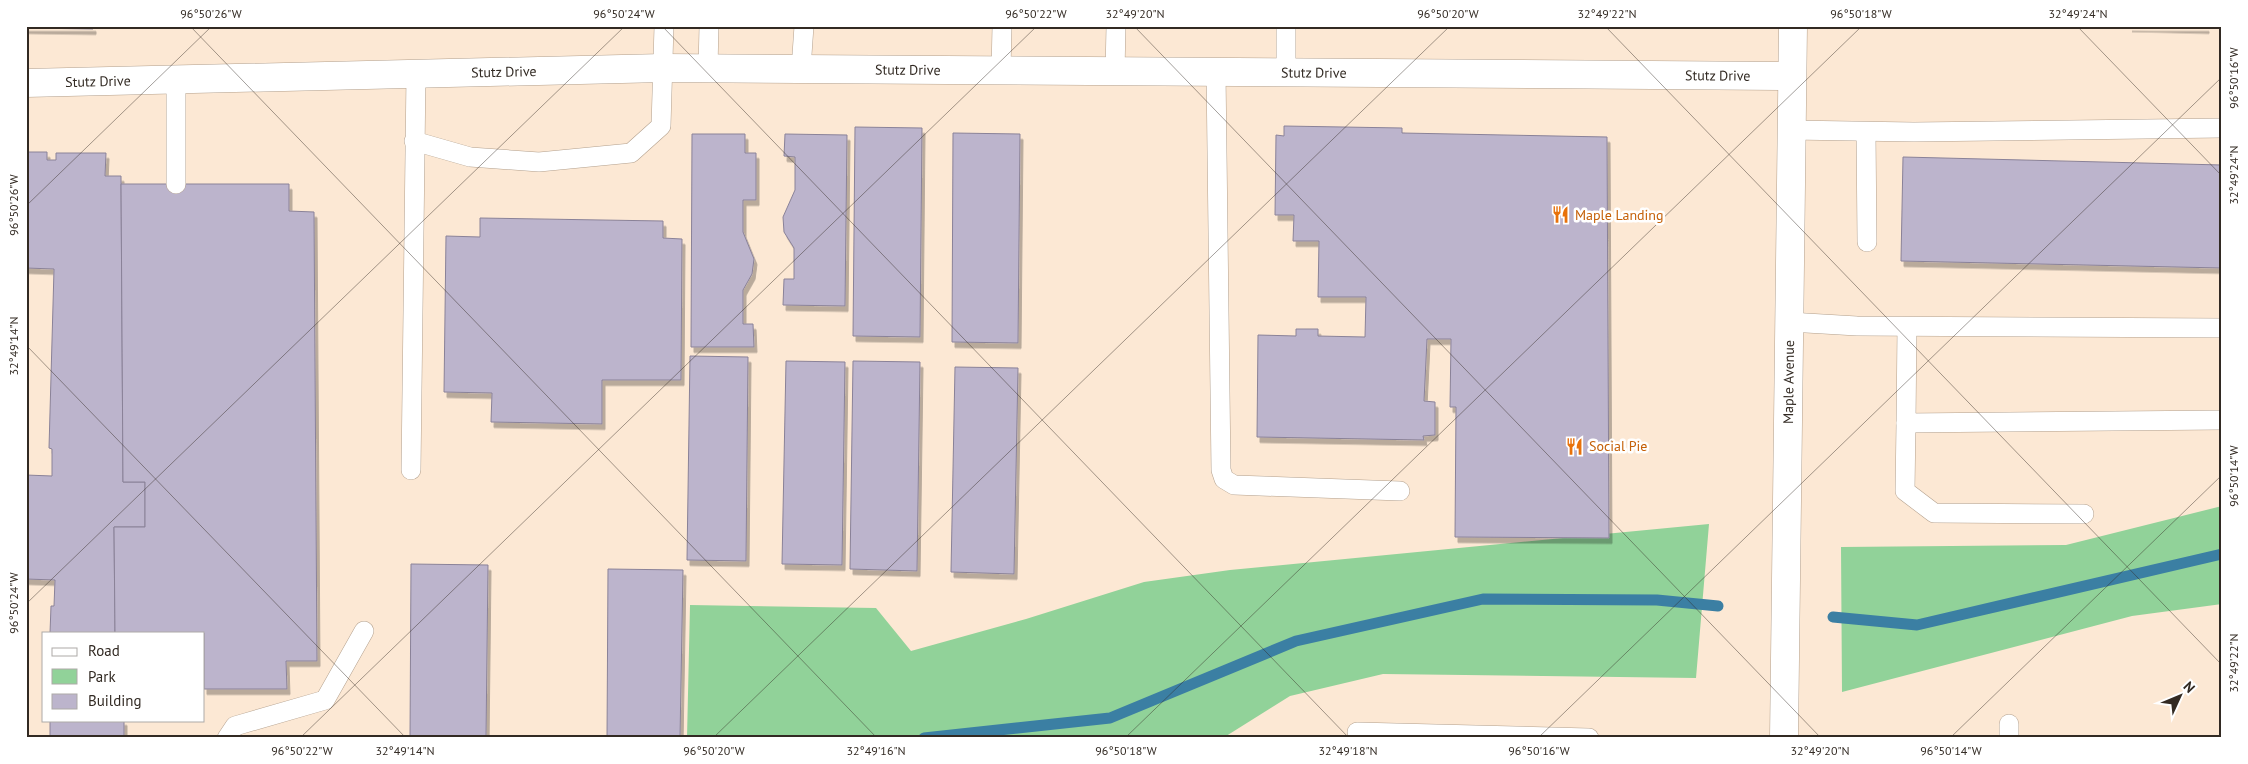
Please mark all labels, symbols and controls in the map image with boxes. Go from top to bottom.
text: 96°50'26"W [180,6,242,21]
text: 96°50'24"W [593,6,655,21]
text: 96°50'22"W [1005,6,1067,21]
text: 32°49'20"N [1105,6,1165,21]
text: 96°50'20"W [1417,6,1479,21]
text: 32°49'22"N [1577,6,1637,21]
text: 96°50'18"W [1830,6,1892,21]
text: 32°49'24"N [2048,6,2108,21]
text: 96°50'16"W [2226,47,2241,109]
street label: Stutz Drive [875,61,941,79]
street label: Stutz Drive [471,62,537,82]
street label: Stutz Drive [1281,63,1347,82]
street label: Stutz Drive [1685,66,1751,85]
street label: Stutz Drive [65,72,131,91]
text: 32°49'24"N [2226,145,2241,205]
text: 96°50'26"W [6,174,21,236]
restaurant icon: Maple Landing [1551,205,1571,225]
place label: Maple Landing [1575,206,1664,224]
text: 32°49'14"N [6,316,21,376]
street label: Maple Avenue [1779,340,1798,424]
restaurant icon: Social Pie [1565,436,1585,456]
place label: Social Pie [1589,437,1647,455]
text: 96°50'14"W [2226,445,2241,507]
text: 96°50'24"W [6,572,21,634]
legend [42,632,205,722]
text: 32°49'22"N [2226,633,2241,693]
text: Road [88,641,120,660]
text: Park [88,667,116,686]
north arrow [2156,672,2206,722]
text: N [2180,677,2199,697]
text: Building [88,691,142,710]
text: 96°50'22"W [271,743,333,758]
text: 32°49'14"N [375,743,435,758]
text: 96°50'20"W [683,743,745,758]
text: 32°49'16"N [846,743,906,758]
text: 96°50'18"W [1095,743,1157,758]
text: 32°49'18"N [1318,743,1378,758]
text: 96°50'16"W [1508,743,1570,758]
text: 32°49'20"N [1790,743,1850,758]
text: 96°50'14"W [1920,743,1982,758]

